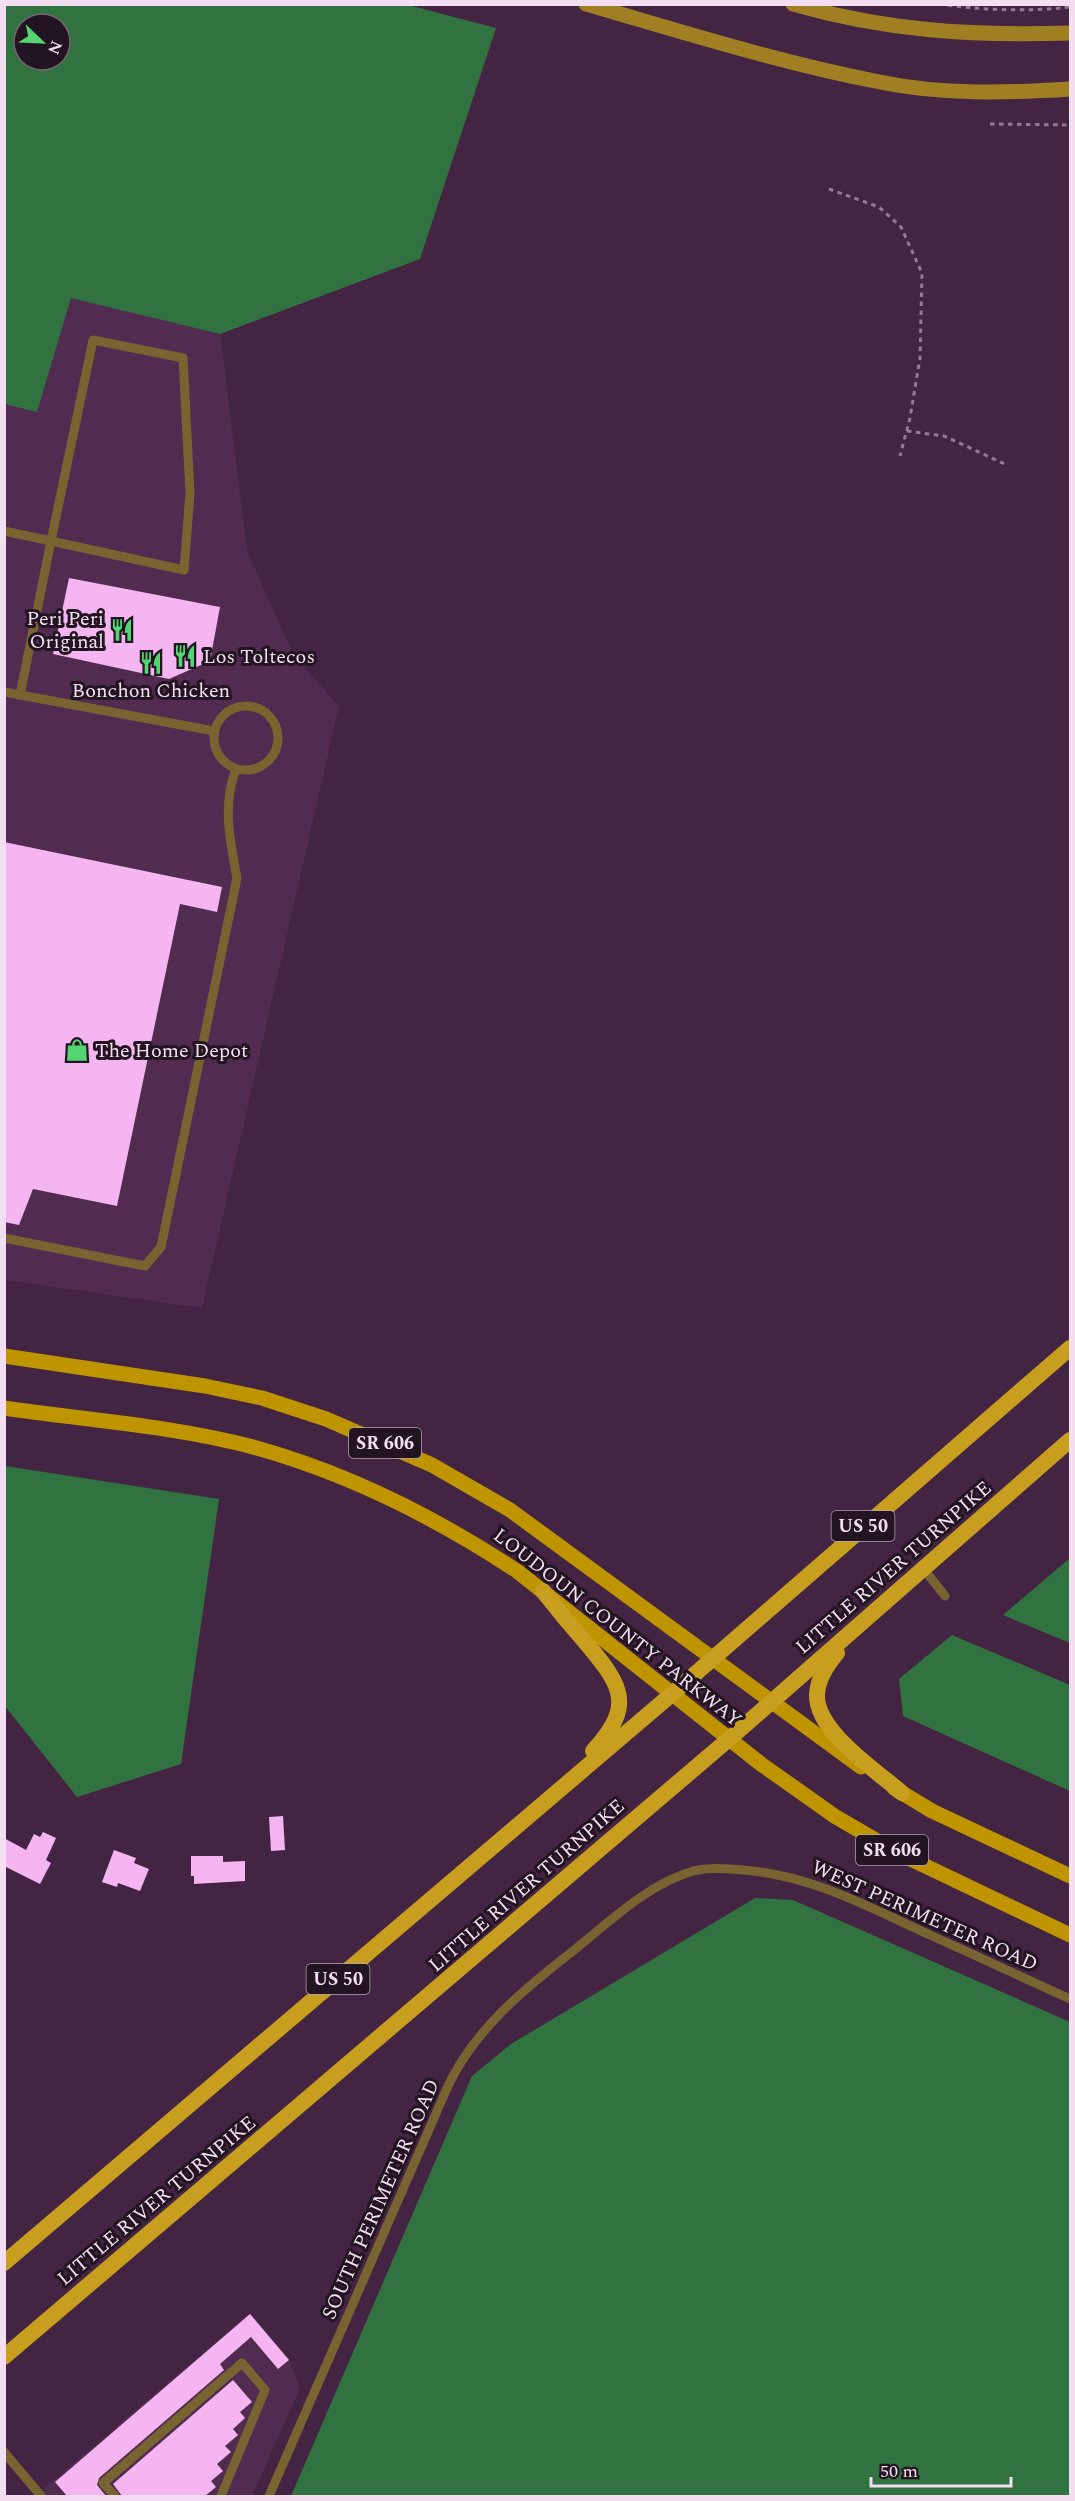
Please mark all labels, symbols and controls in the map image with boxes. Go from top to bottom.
north arrow [12,12,72,72]
text: N [41,37,68,58]
place label: Peri Peri Original [27,604,104,657]
restaurant icon: Peri Peri Original [109,617,135,643]
place label: Los Toltecos [203,642,315,672]
restaurant icon: Los Toltecos [172,643,198,669]
restaurant icon: Bonchon Chicken [138,650,164,676]
place label: Bonchon Chicken [72,676,230,706]
place label: The Home Depot [95,1036,248,1066]
shop icon: The Home Depot [64,1037,90,1063]
road number: SR 606 [349,1428,421,1458]
street label: LITTLE RIVER TURNPIKE [789,1474,998,1662]
road number: US 50 [832,1511,894,1541]
street label: LOUDOUN COUNTY PARKWAY [486,1521,748,1735]
street label: LITTLE RIVER TURNPIKE [422,1792,631,1980]
road number: SR 606 [856,1835,928,1865]
street label: WEST PERIMETER ROAD [807,1852,1043,1979]
road number: US 50 [306,1964,370,1994]
street label: SOUTH PERIMETER ROAD [314,2074,448,2324]
street label: LITTLE RIVER TURNPIKE [51,2108,263,2293]
scale bar [871,2450,1010,2488]
text: 50 m [880,2458,918,2485]

